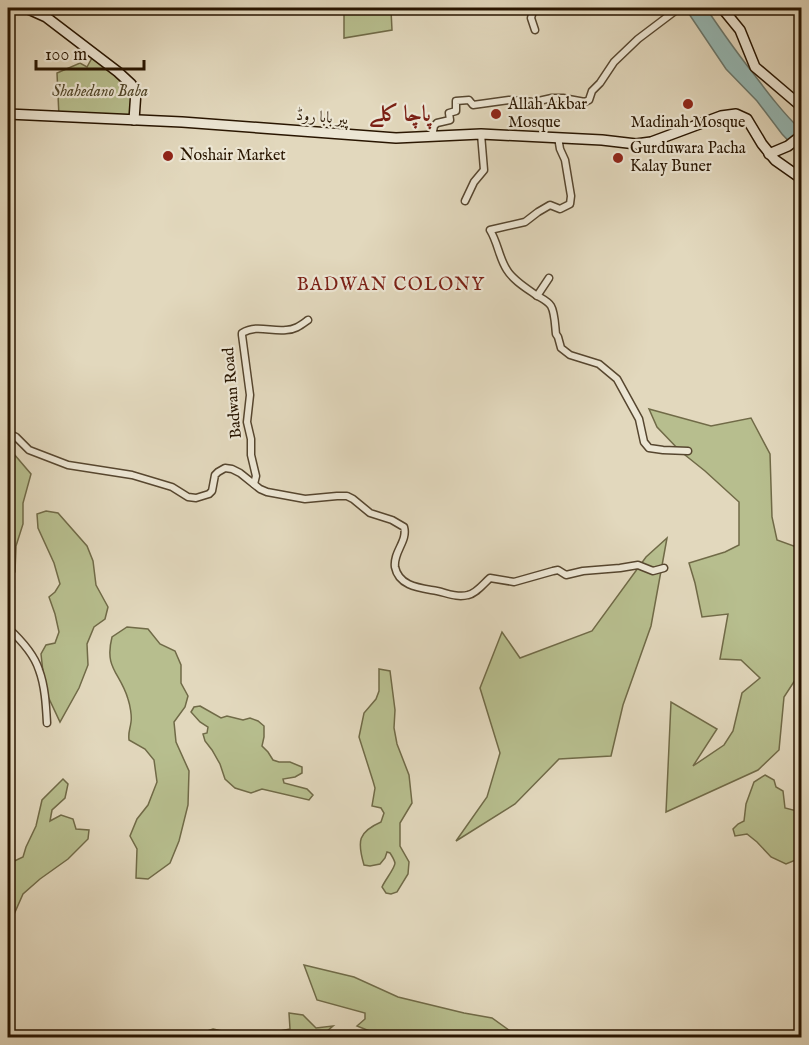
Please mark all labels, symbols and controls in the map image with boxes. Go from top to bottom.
scale bar [36,33,144,71]
text: 100 m [45,44,87,67]
park label: Shahedano Baba [52,82,148,102]
place label: Allah Akbar Mosque [507,95,587,133]
marker: Madinah Mosque [681,97,695,111]
district label: پاچا کلے [369,101,433,130]
street label: پیر بابا روڈ [295,105,350,130]
marker: Allah Akbar Mosque [489,107,503,121]
place label: Madinah Mosque [631,113,745,133]
place label: Gurduwara Pacha Kalay Buner [630,139,746,177]
place label: Noshair Market [180,146,286,166]
marker: Noshair Market [161,149,175,163]
marker: Gurduwara Pacha Kalay Buner [611,151,625,165]
district label: BADWAN COLONY [297,274,485,297]
street label: Badwan Road [219,346,247,439]

